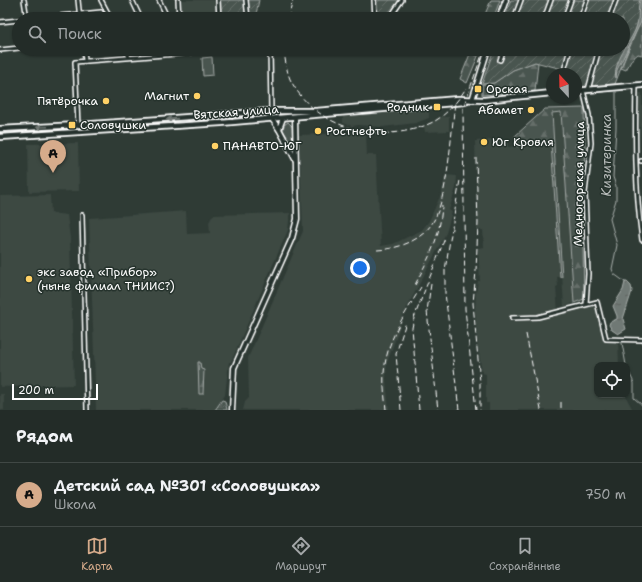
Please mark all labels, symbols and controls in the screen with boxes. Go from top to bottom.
search box [12,12,630,56]
icon: search [26,23,48,45]
text: Поиск [58,24,102,44]
north arrow [546,68,582,104]
place label: Орская [486,81,528,97]
marker: Орская [473,84,483,94]
place label: Магнит [144,88,190,104]
marker: Магнит [192,91,202,101]
place label: Пятёрочка [37,93,99,109]
marker: Пятёрочка [101,96,111,106]
place label: Родник [387,99,430,115]
street label: Вятская улица [193,101,280,123]
marker: Родник [432,102,442,112]
place label: Абамет [478,102,524,118]
marker: Абамет [526,105,536,115]
water label: Кизитеринка [598,114,615,196]
one-way arrow [166,115,178,122]
place label: Соловушки [80,117,146,133]
marker: Соловушки [67,120,77,130]
street label: Медногорская улица [570,121,588,247]
place label: Ростнефть [326,123,387,139]
one-way arrow [35,124,48,130]
marker: Ростнефть [313,126,323,136]
place label: Юг Кровля [492,134,554,150]
marker: Юг Кровля [479,137,489,147]
place label: ПАНАВТО-ЮГ [223,138,302,154]
pin: A [40,140,66,173]
marker: ПАНАВТО-ЮГ [210,141,220,151]
your location [350,258,370,278]
place label: экс завод «Прибор» (ныне филиал ТНИИС?) [37,264,175,294]
marker: экс завод «Прибор» (ныне филиал ТНИИС?) [24,274,34,284]
map controls [594,362,630,398]
button: locate [594,362,630,398]
scale bar [12,382,98,401]
text: 200 m [18,383,54,398]
text: Рядом [16,425,73,447]
text: Детский сад №301 «Соловушка» [54,476,320,496]
text: A [24,486,34,503]
text: 750 m [585,486,626,503]
text: Школа [54,496,96,513]
tab: Карта [81,535,113,574]
tab: Маршрут [275,535,326,574]
tab: Сохранённые [489,535,561,574]

